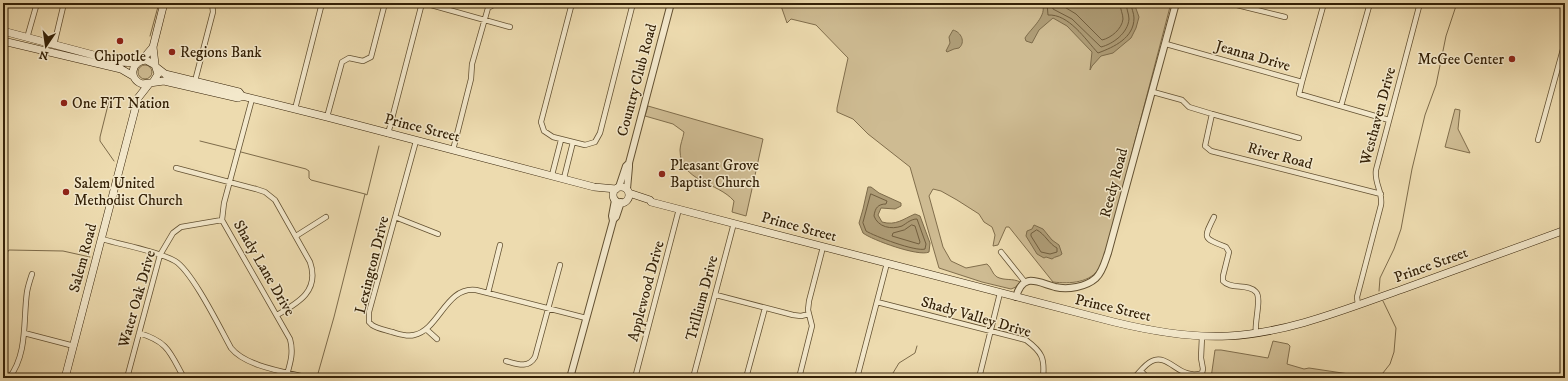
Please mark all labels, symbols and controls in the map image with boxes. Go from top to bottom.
street label: Country Club Road [613,21,661,138]
north arrow [26,26,66,66]
marker: Chipotle [115,36,125,46]
street label: Jeanna Drive [1211,36,1293,76]
place label: Regions Bank [180,43,262,62]
text: N [38,47,50,63]
place label: Chipotle [94,47,146,66]
marker: Regions Bank [167,47,177,57]
place label: McGee Center [1417,50,1504,69]
marker: McGee Center [1507,54,1517,64]
street label: Westhaven Drive [1356,65,1400,168]
place label: One FiT Nation [72,94,170,113]
marker: One FiT Nation [59,98,69,108]
street label: Prince Street [382,109,462,147]
street label: River Road [1245,138,1315,174]
street label: Reedy Road [1096,146,1133,220]
place label: Pleasant Grove Baptist Church [670,156,760,192]
marker: Pleasant Grove Baptist Church [657,169,667,179]
place label: Salem United Methodist Church [74,174,183,210]
marker: Salem United Methodist Church [61,187,71,197]
street label: Prince Street [759,208,839,246]
street label: Lexington Drive [351,214,393,316]
street label: Shady Lane Drive [229,217,299,319]
street label: Salem Road [65,221,101,294]
street label: Applewood Drive [623,239,669,343]
street label: Prince Street [1391,243,1471,287]
street label: Water Oak Drive [114,248,160,351]
street label: Trillium Drive [682,253,722,343]
street label: Prince Street [1073,290,1153,326]
street label: Shady Valley Drive [919,292,1033,342]

